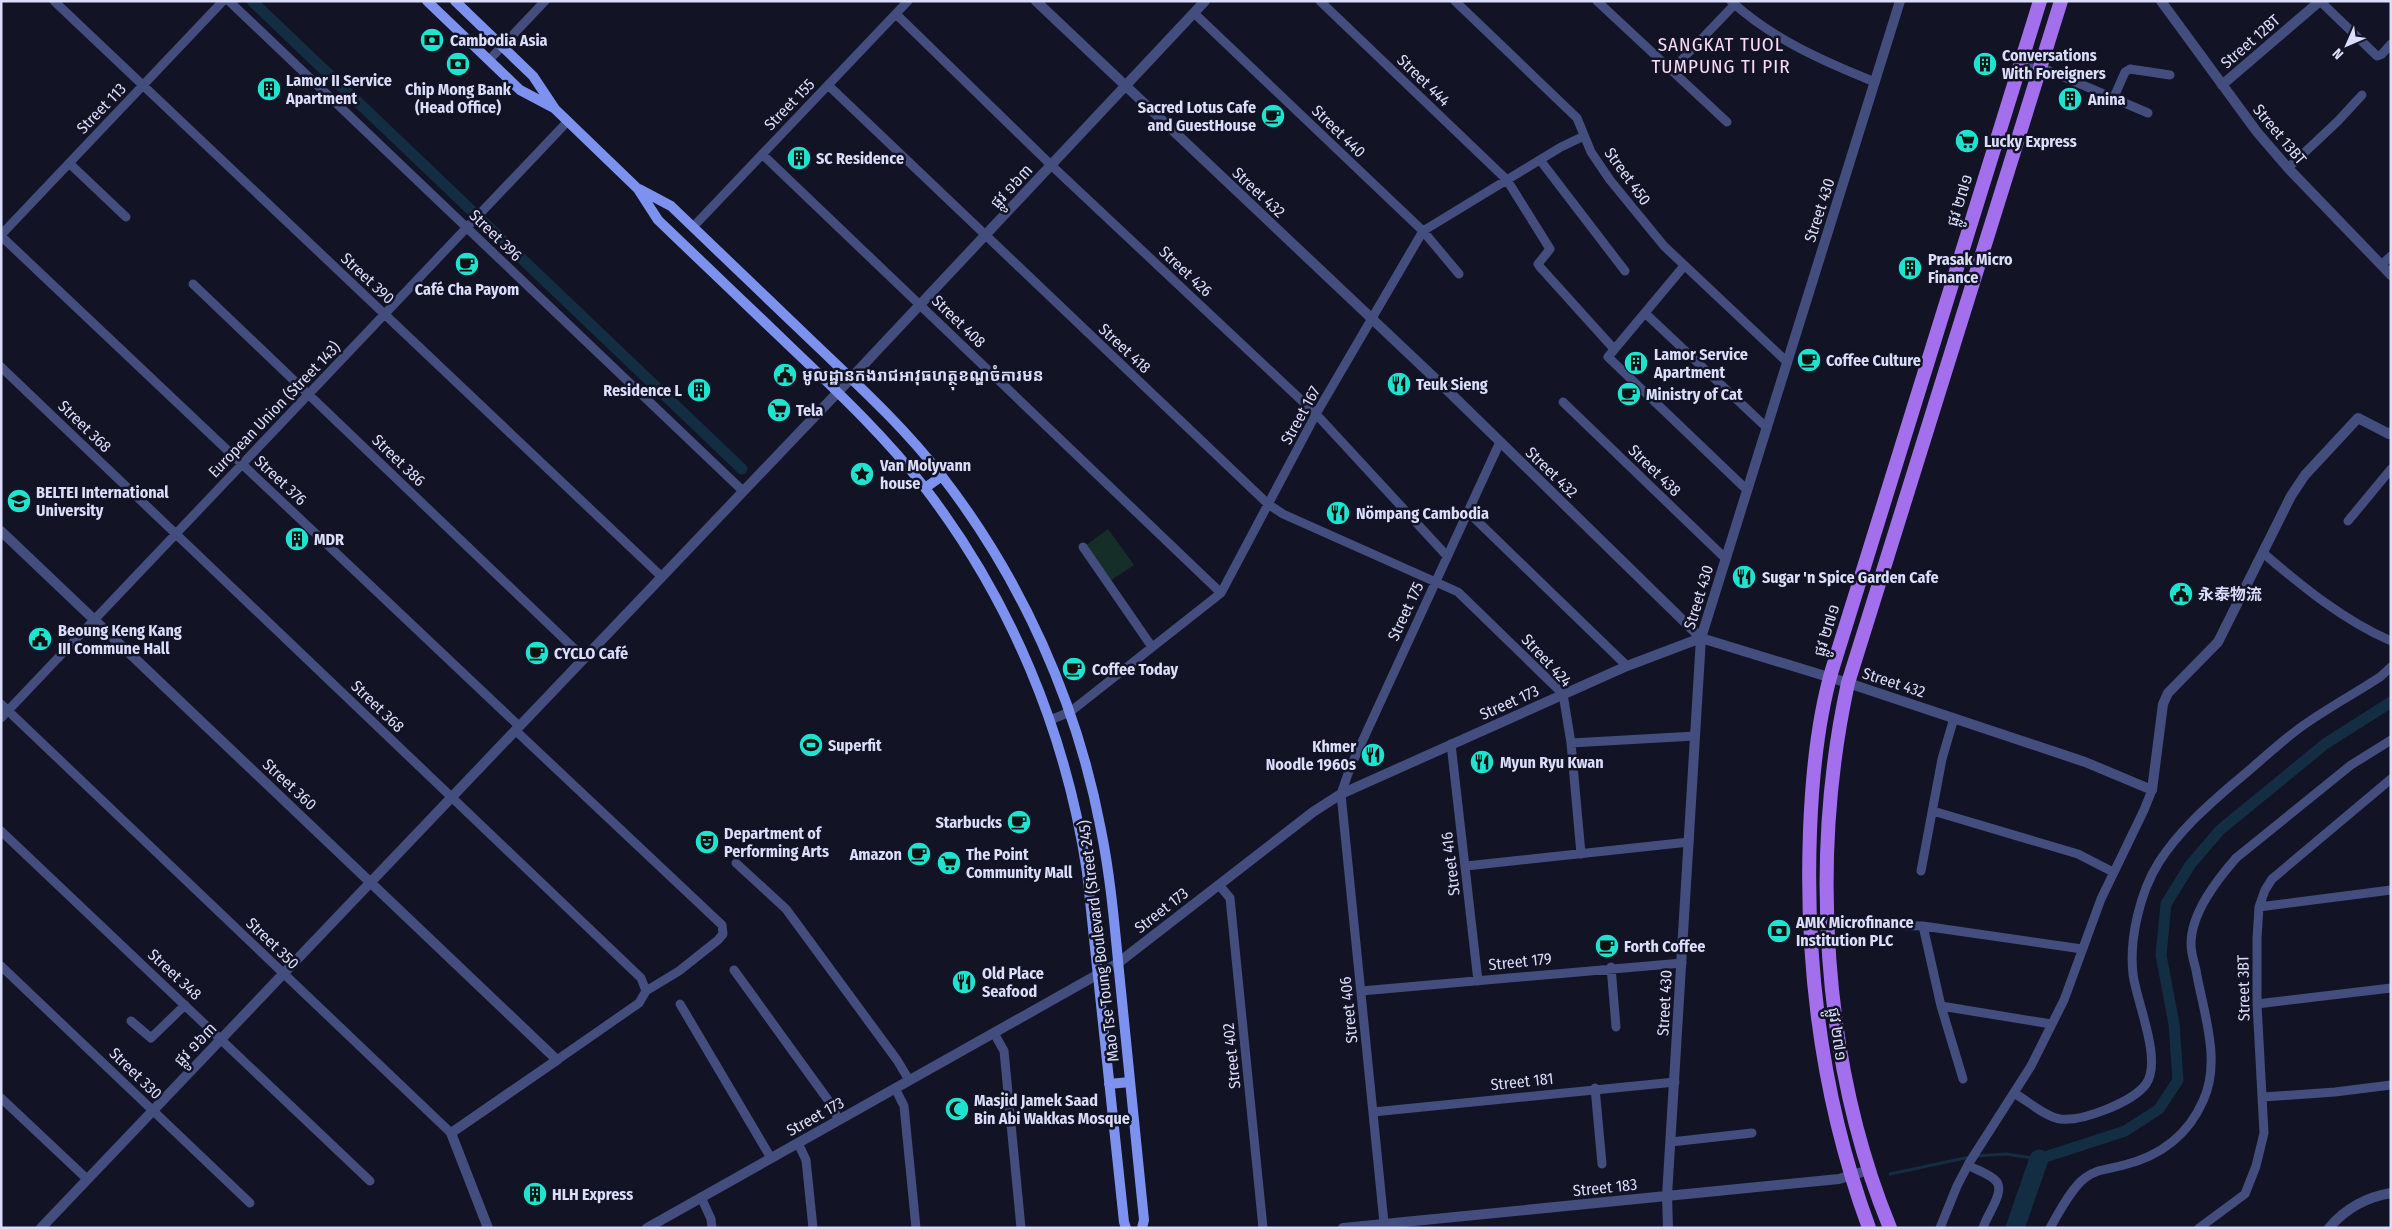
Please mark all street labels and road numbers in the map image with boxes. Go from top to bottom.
street label: Street 12BT [2217,10,2284,72]
street label: Street 444 [1393,50,1454,110]
street label: Street 155 [760,75,818,134]
street label: Street 113 [73,79,130,137]
street label: Street 13BT [2249,100,2311,169]
street label: Street 440 [1308,101,1369,161]
street label: Street 450 [1600,144,1655,209]
street label: ផ្លូវ ១៦៣ [986,160,1040,216]
street label: Street 432 [1228,163,1289,221]
street label: ផ្លូវ ២៧១ [1943,172,1981,230]
street label: Street 430 [1800,176,1839,245]
street label: Street 396 [465,206,526,265]
street label: Street 426 [1155,242,1216,301]
street label: Street 390 [337,249,398,308]
street label: Street 408 [928,291,989,352]
street label: Street 418 [1095,320,1155,377]
street label: European Union (Street 143) [204,337,344,481]
street label: Street 167 [1277,382,1324,448]
street label: Street 368 [54,397,115,456]
street label: Street 386 [368,431,429,490]
street label: Street 438 [1624,441,1685,500]
street label: Street 432 [1522,443,1582,502]
street label: Street 376 [251,451,311,509]
street label: Street 430 [1680,563,1717,632]
street label: Street 175 [1384,579,1427,644]
street label: ផ្លូវ ២៧១ [1810,602,1848,660]
street label: Street 424 [1517,630,1576,691]
street label: Street 432 [1860,663,1928,702]
street label: Street 368 [347,677,408,736]
street label: Street 173 [1477,681,1542,724]
street label: Street 360 [259,755,320,814]
street label: Mao Tse Toung Boulevard (Street 245) [1074,819,1123,1063]
street label: Street 416 [1437,831,1464,897]
street label: Street 173 [1131,884,1192,937]
street label: Street 350 [242,914,303,973]
street label: Street 348 [144,945,205,1004]
street label: Street 179 [1488,949,1553,974]
street label: Street 3BT [2233,954,2254,1021]
street label: Street 430 [1653,969,1676,1037]
street label: Street 406 [1336,976,1361,1044]
street label: ផ្លូវ ២៧១ [1820,1006,1851,1063]
street label: ផ្លូវ ១៦៣ [170,1019,224,1073]
street label: Street 402 [1219,1022,1244,1090]
street label: Street 330 [105,1044,166,1103]
street label: Street 181 [1490,1069,1554,1094]
street label: Street 173 [783,1093,847,1140]
street label: Street 183 [1572,1175,1638,1200]

